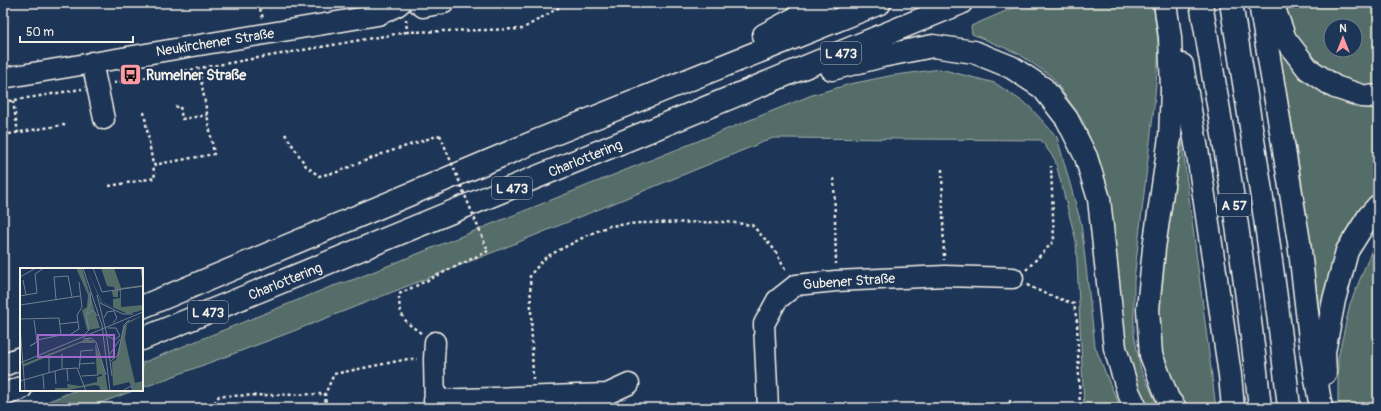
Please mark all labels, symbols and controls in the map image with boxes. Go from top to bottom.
scale bar [20,18,133,44]
north arrow [1323,18,1363,58]
text: N [1339,22,1347,35]
text: 50 m [26,25,54,40]
street label: Neukirchener Straße [155,25,276,60]
road number: L 473 [821,42,861,64]
bus stop icon: Rumelner Straße [117,62,143,88]
place label: Rumelner Straße [146,67,247,84]
street label: Charlottering [546,136,625,181]
road number: L 473 [492,177,532,199]
road number: A 57 [1217,194,1251,216]
street label: Charlottering [246,259,325,304]
inset map [20,268,143,391]
street label: Gubener Straße [802,270,896,293]
road number: L 473 [188,301,228,323]

